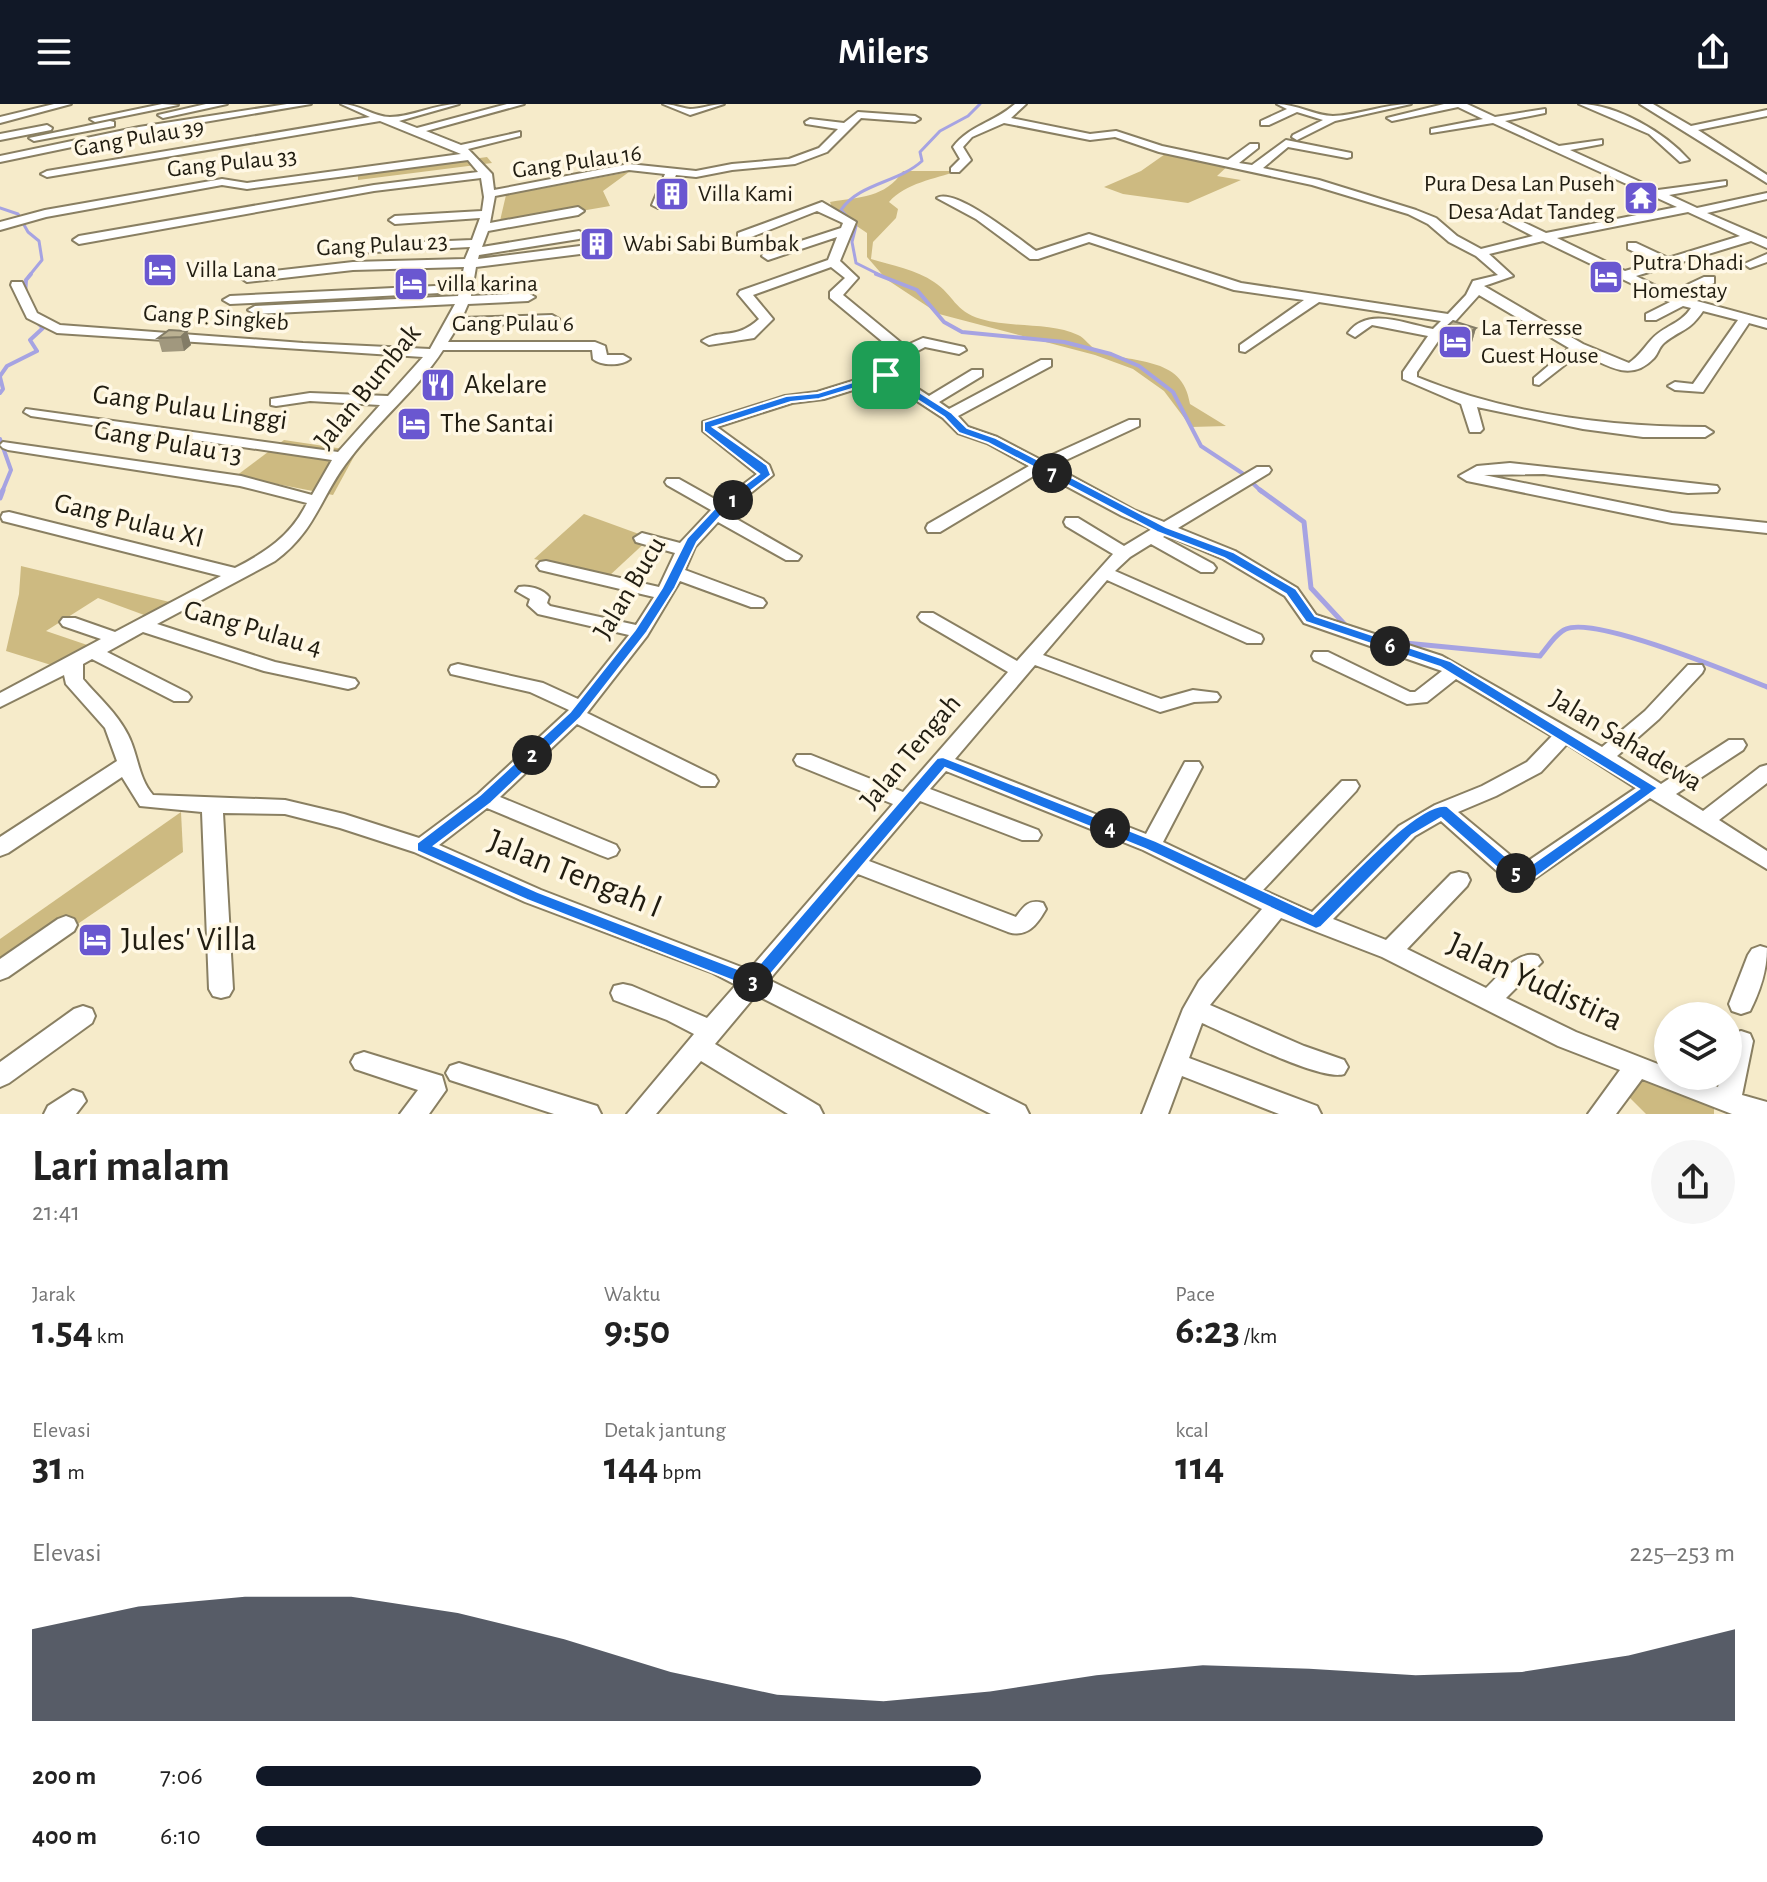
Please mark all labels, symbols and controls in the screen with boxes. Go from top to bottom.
icon: menu [32,30,76,74]
icon: share [1691,30,1735,74]
text: Milers [838,34,929,70]
street label: Gang Pulau 39 [72,115,206,161]
street label: Gang Pulau 16 [511,141,643,183]
street label: Gang Pulau 33 [166,144,298,182]
place label: Pura Desa Lan Puseh Desa Adat Tandeg [1424,172,1615,224]
building icon: Villa Kami [653,175,691,213]
temple icon: Pura Desa Lan Puseh Desa Adat Tandeg [1622,179,1660,217]
place label: Villa Kami [698,182,793,206]
building icon: Wabi Sabi Bumbak [578,225,616,263]
street label: Gang Pulau 23 [316,230,448,260]
place label: Wabi Sabi Bumbak [623,232,799,256]
hotel icon: Villa Lana [141,251,179,289]
place label: Putra Dhadi Homestay [1632,251,1744,303]
place label: Villa Lana [186,258,277,282]
hotel icon: Putra Dhadi Homestay [1587,258,1625,296]
hotel icon: villa karina [392,265,430,303]
place label: villa karina [437,272,538,296]
street label: Gang P. Singkeb [142,301,290,335]
street label: Gang Pulau 6 [452,312,574,336]
place label: La Terresse Guest House [1481,316,1599,368]
street label: Jalan Bumbak [310,319,427,455]
hotel icon: La Terresse Guest House [1436,323,1474,361]
pin [852,341,920,409]
icon: arrive [864,353,908,397]
restaurant icon: Akelare [419,366,457,404]
place label: Akelare [464,371,547,399]
street label: Gang Pulau Linggi [91,380,289,436]
hotel icon: The Santai [395,405,433,443]
place label: The Santai [440,410,554,438]
street label: Gang Pulau 13 [92,416,244,470]
pin: 7 [1032,453,1072,493]
text: 7 [1047,462,1057,484]
pin: 1 [713,480,753,520]
street label: Gang Pulau XI [51,489,207,553]
text: 1 [729,489,737,511]
street label: Jalan Bucu [589,532,671,644]
street label: Gang Pulau 4 [181,596,325,662]
pin: 6 [1370,626,1410,666]
text: 6 [1385,635,1395,657]
street label: Jalan Sahadewa [1545,685,1707,797]
street label: Jalan Tengah [855,689,967,815]
pin: 2 [512,735,552,775]
text: 2 [527,744,537,766]
pin: 4 [1090,808,1130,848]
text: 4 [1104,817,1116,839]
street label: Jalan Tengah I [483,824,667,924]
pin: 5 [1496,853,1536,893]
text: 5 [1511,862,1521,884]
hotel icon: Jules' Villa [76,921,114,959]
place label: Jules' Villa [121,923,256,957]
street label: Jalan Yudistira [1442,927,1628,1037]
pin: 3 [733,962,773,1002]
text: 3 [748,971,758,993]
map controls [1654,1002,1742,1090]
button: layers [1654,1002,1742,1090]
button: share [1651,1140,1735,1224]
text: Lari malam [32,1145,230,1189]
text: 21:41 [32,1199,80,1225]
text: Jarak [32,1283,75,1305]
text: Waktu [604,1283,661,1305]
text: Pace [1175,1283,1215,1305]
text: 1.54 [32,1311,93,1351]
text: 9:50 [604,1311,670,1351]
text: 6:23 [1175,1311,1240,1351]
text: km [93,1325,124,1347]
text: /km [1240,1325,1277,1347]
text: Elevasi [32,1419,91,1441]
text: Detak jantung [604,1419,726,1441]
text: kcal [1175,1419,1209,1441]
text: 31 [32,1447,64,1487]
text: 144 [604,1447,658,1487]
text: 114 [1175,1447,1224,1487]
text: m [64,1461,85,1483]
text: bpm [658,1461,702,1483]
text: Elevasi [32,1540,101,1566]
text: 225–253 m [1630,1540,1735,1566]
text: 200 m [32,1763,96,1789]
text: 7:06 [160,1763,203,1789]
text: 400 m [32,1823,97,1849]
text: 6:10 [160,1823,201,1849]

